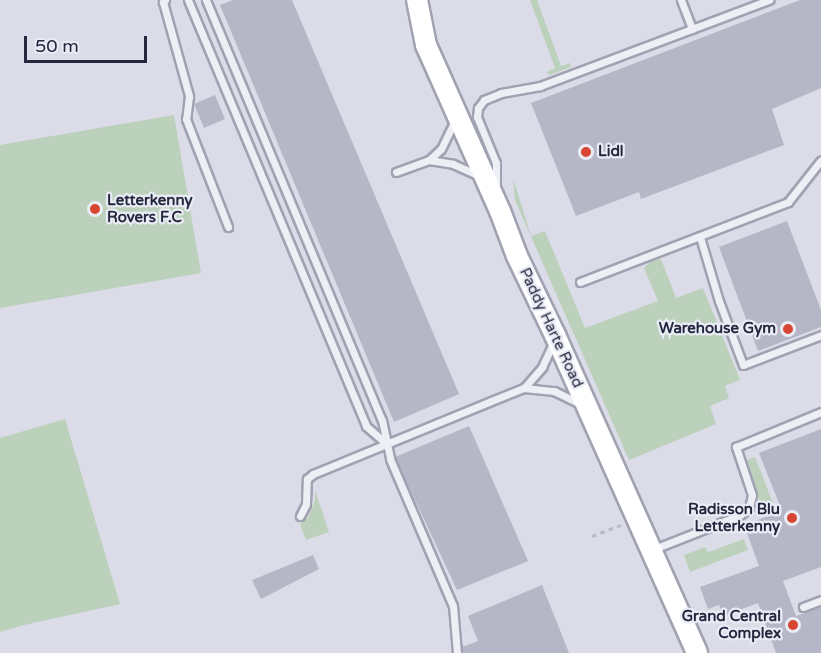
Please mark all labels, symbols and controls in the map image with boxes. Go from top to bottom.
scale bar [27,24,150,62]
text: 50 m [35,35,79,57]
place label: Lidl [598,143,624,161]
marker: Lidl [579,145,593,159]
place label: Letterkenny Rovers F.C [107,191,192,226]
marker: Letterkenny Rovers F.C [88,202,102,216]
street label: Paddy Harte Road [515,265,587,391]
place label: Warehouse Gym [659,320,776,338]
marker: Warehouse Gym [781,322,795,336]
place label: Radisson Blu Letterkenny [688,500,780,535]
marker: Radisson Blu Letterkenny [785,511,799,525]
place label: Grand Central Complex [682,607,781,642]
marker: Grand Central Complex [786,618,800,632]

